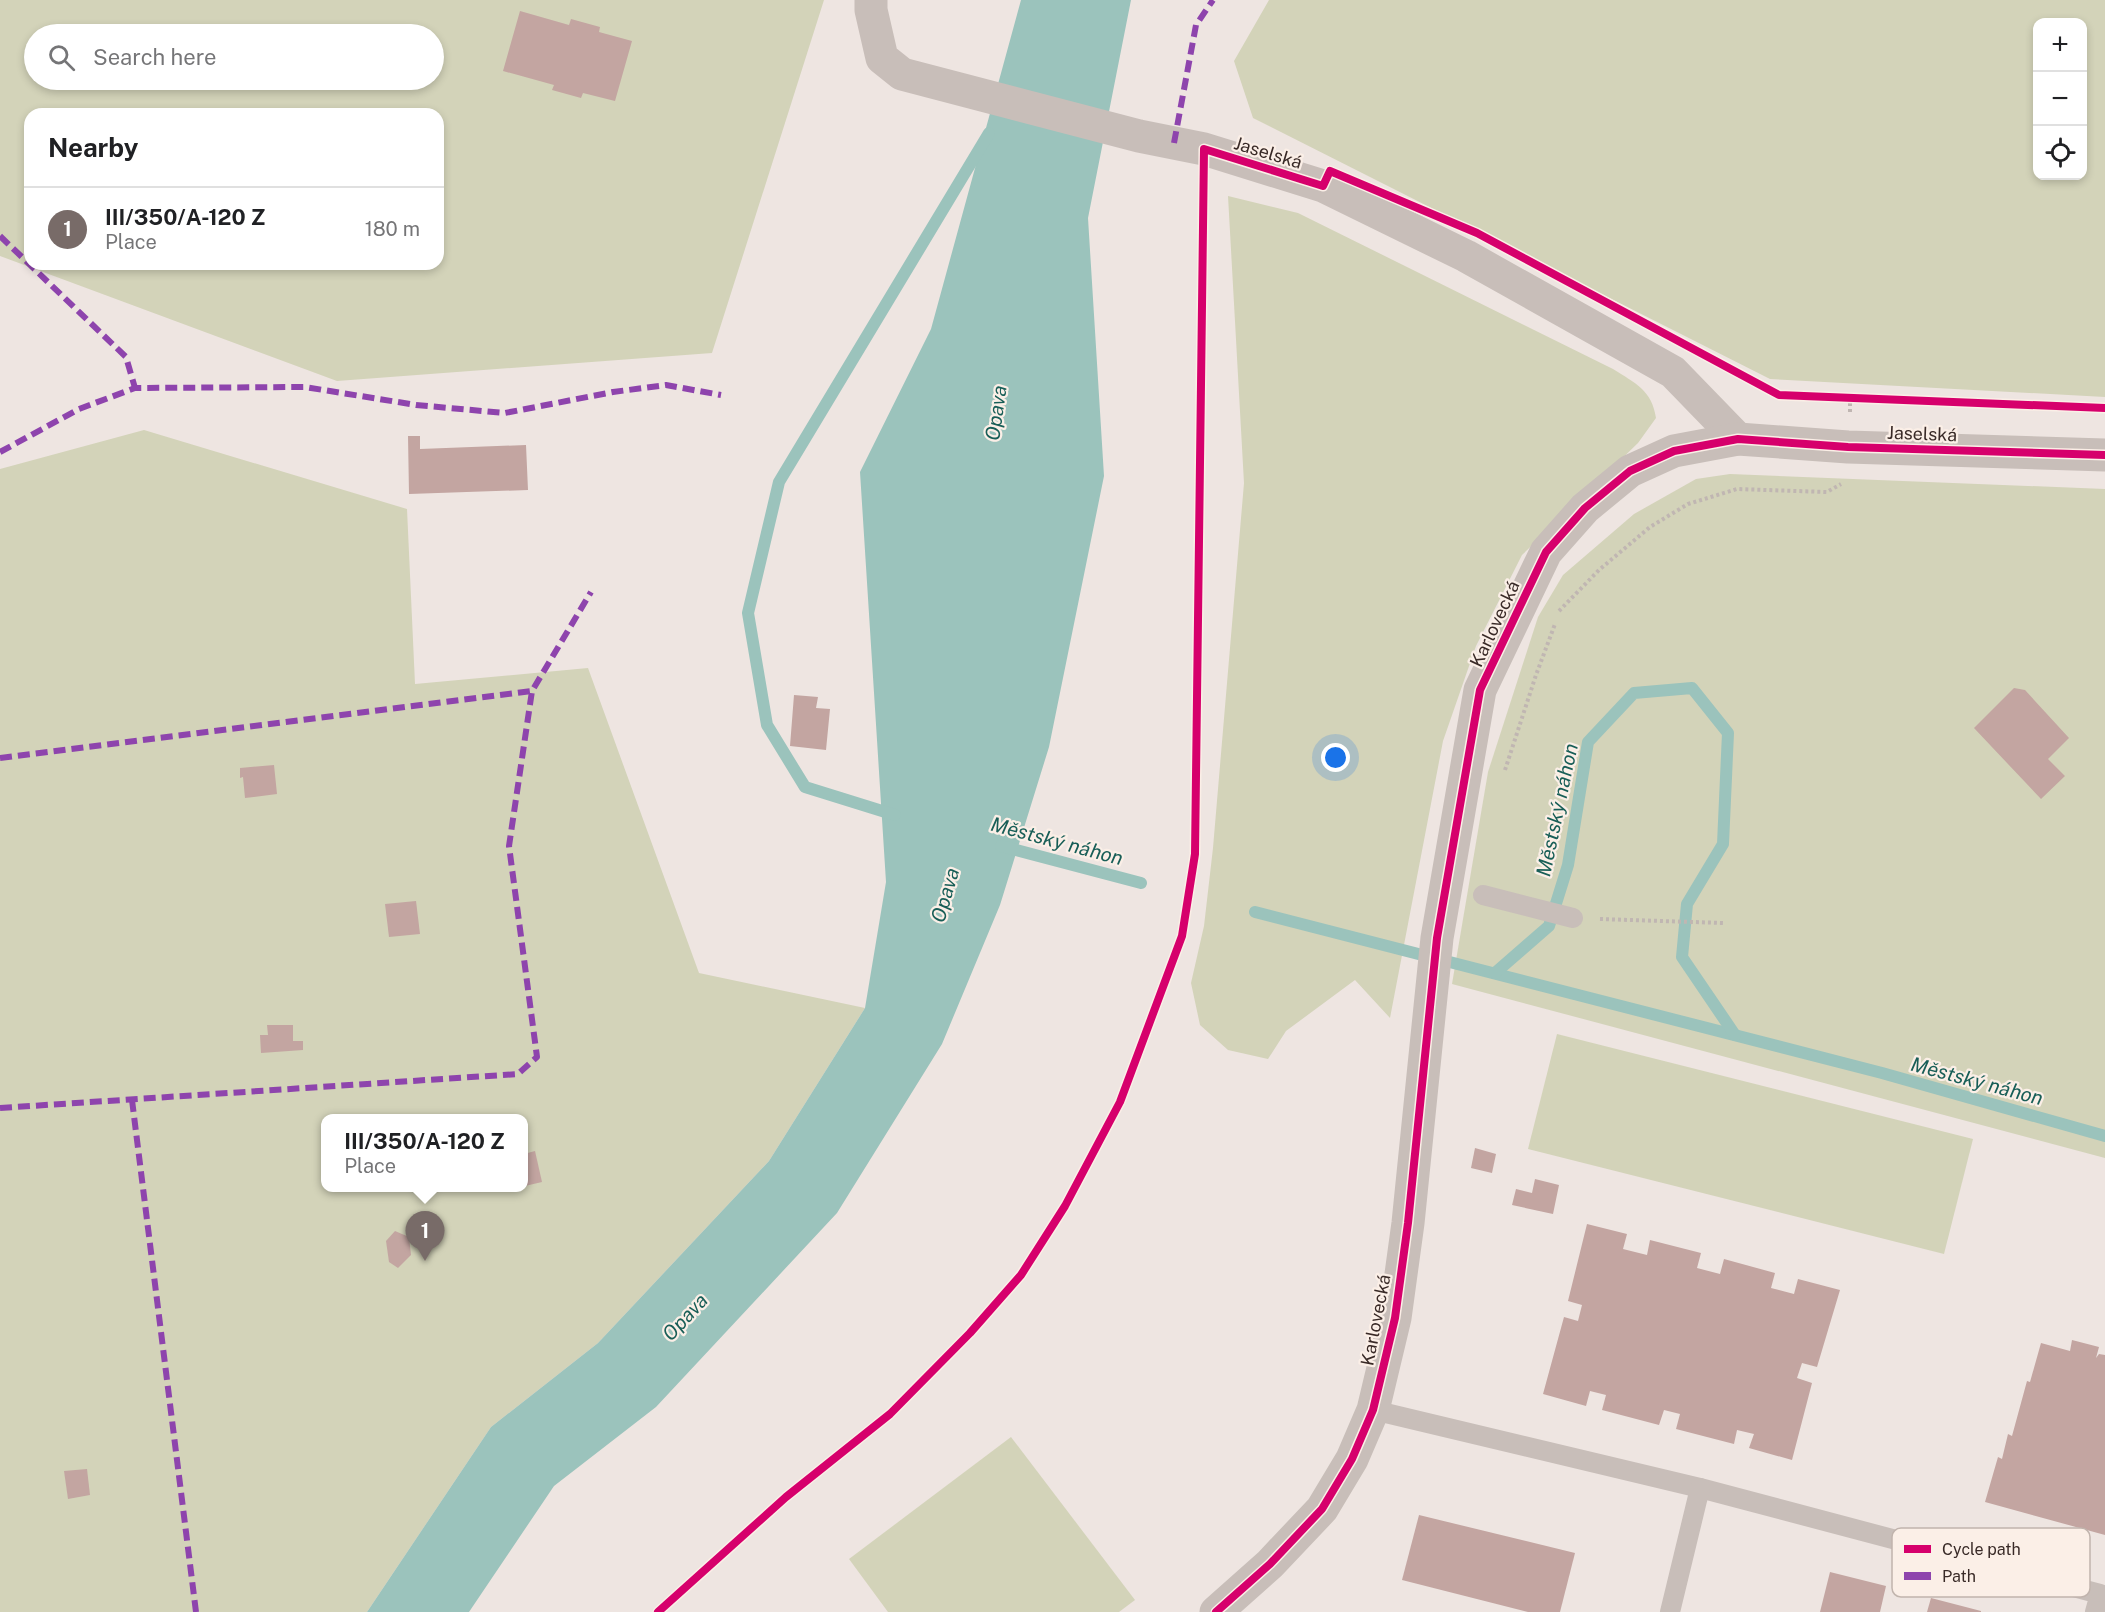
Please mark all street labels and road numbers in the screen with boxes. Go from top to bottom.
street label: Jaselská [1231,132,1305,173]
street label: Jaselská [1887,422,1958,445]
street label: Karlovecká [1465,577,1524,670]
street label: Karlovecká [1356,1272,1395,1367]

